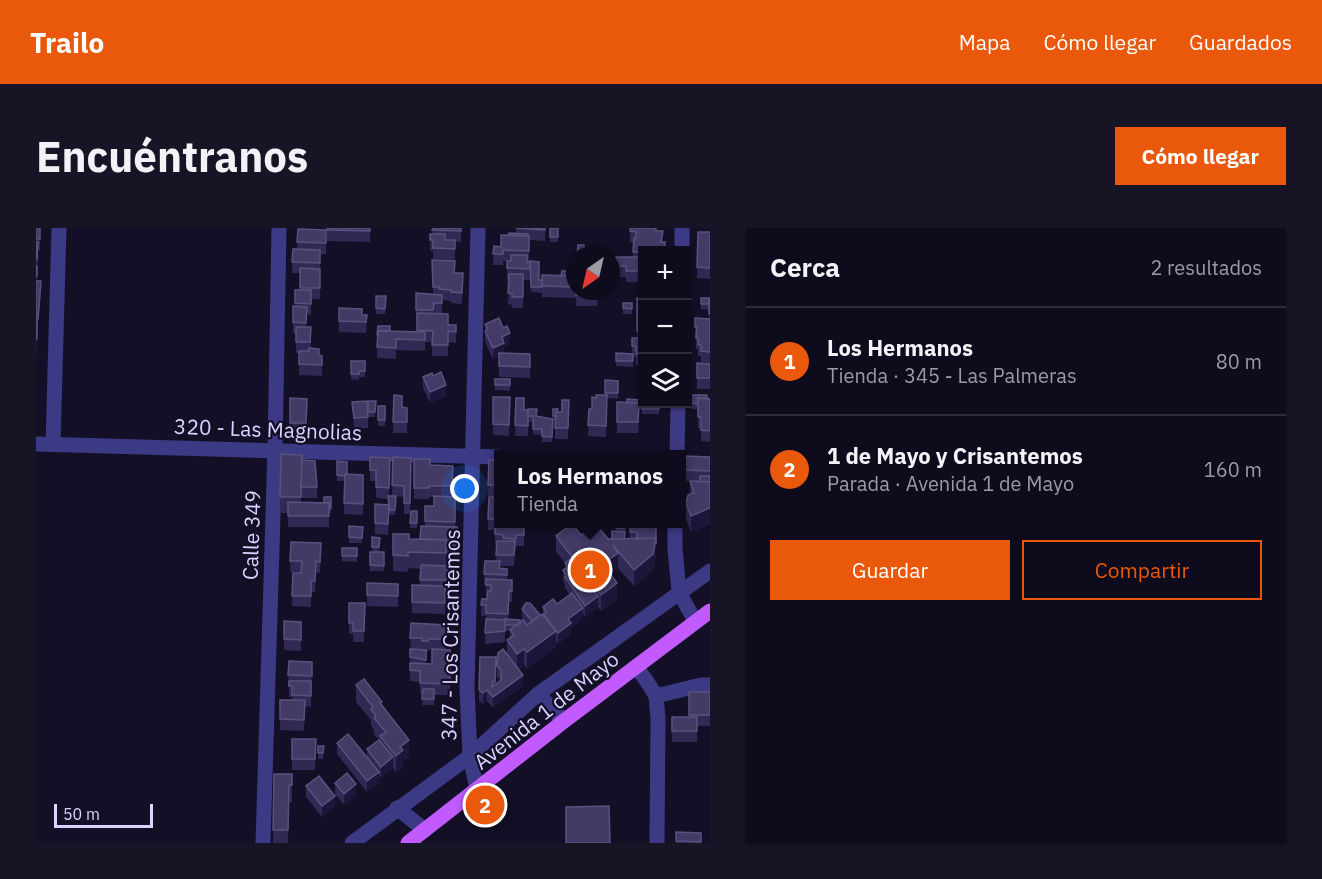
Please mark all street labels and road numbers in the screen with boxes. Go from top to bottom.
street label: 320 - Las Magnolias [173,412,363,446]
street label: Calle 349 [235,490,267,580]
street label: 347 - Los Crisantemos [434,529,466,741]
street label: Avenida 1 de Mayo [468,645,624,775]

